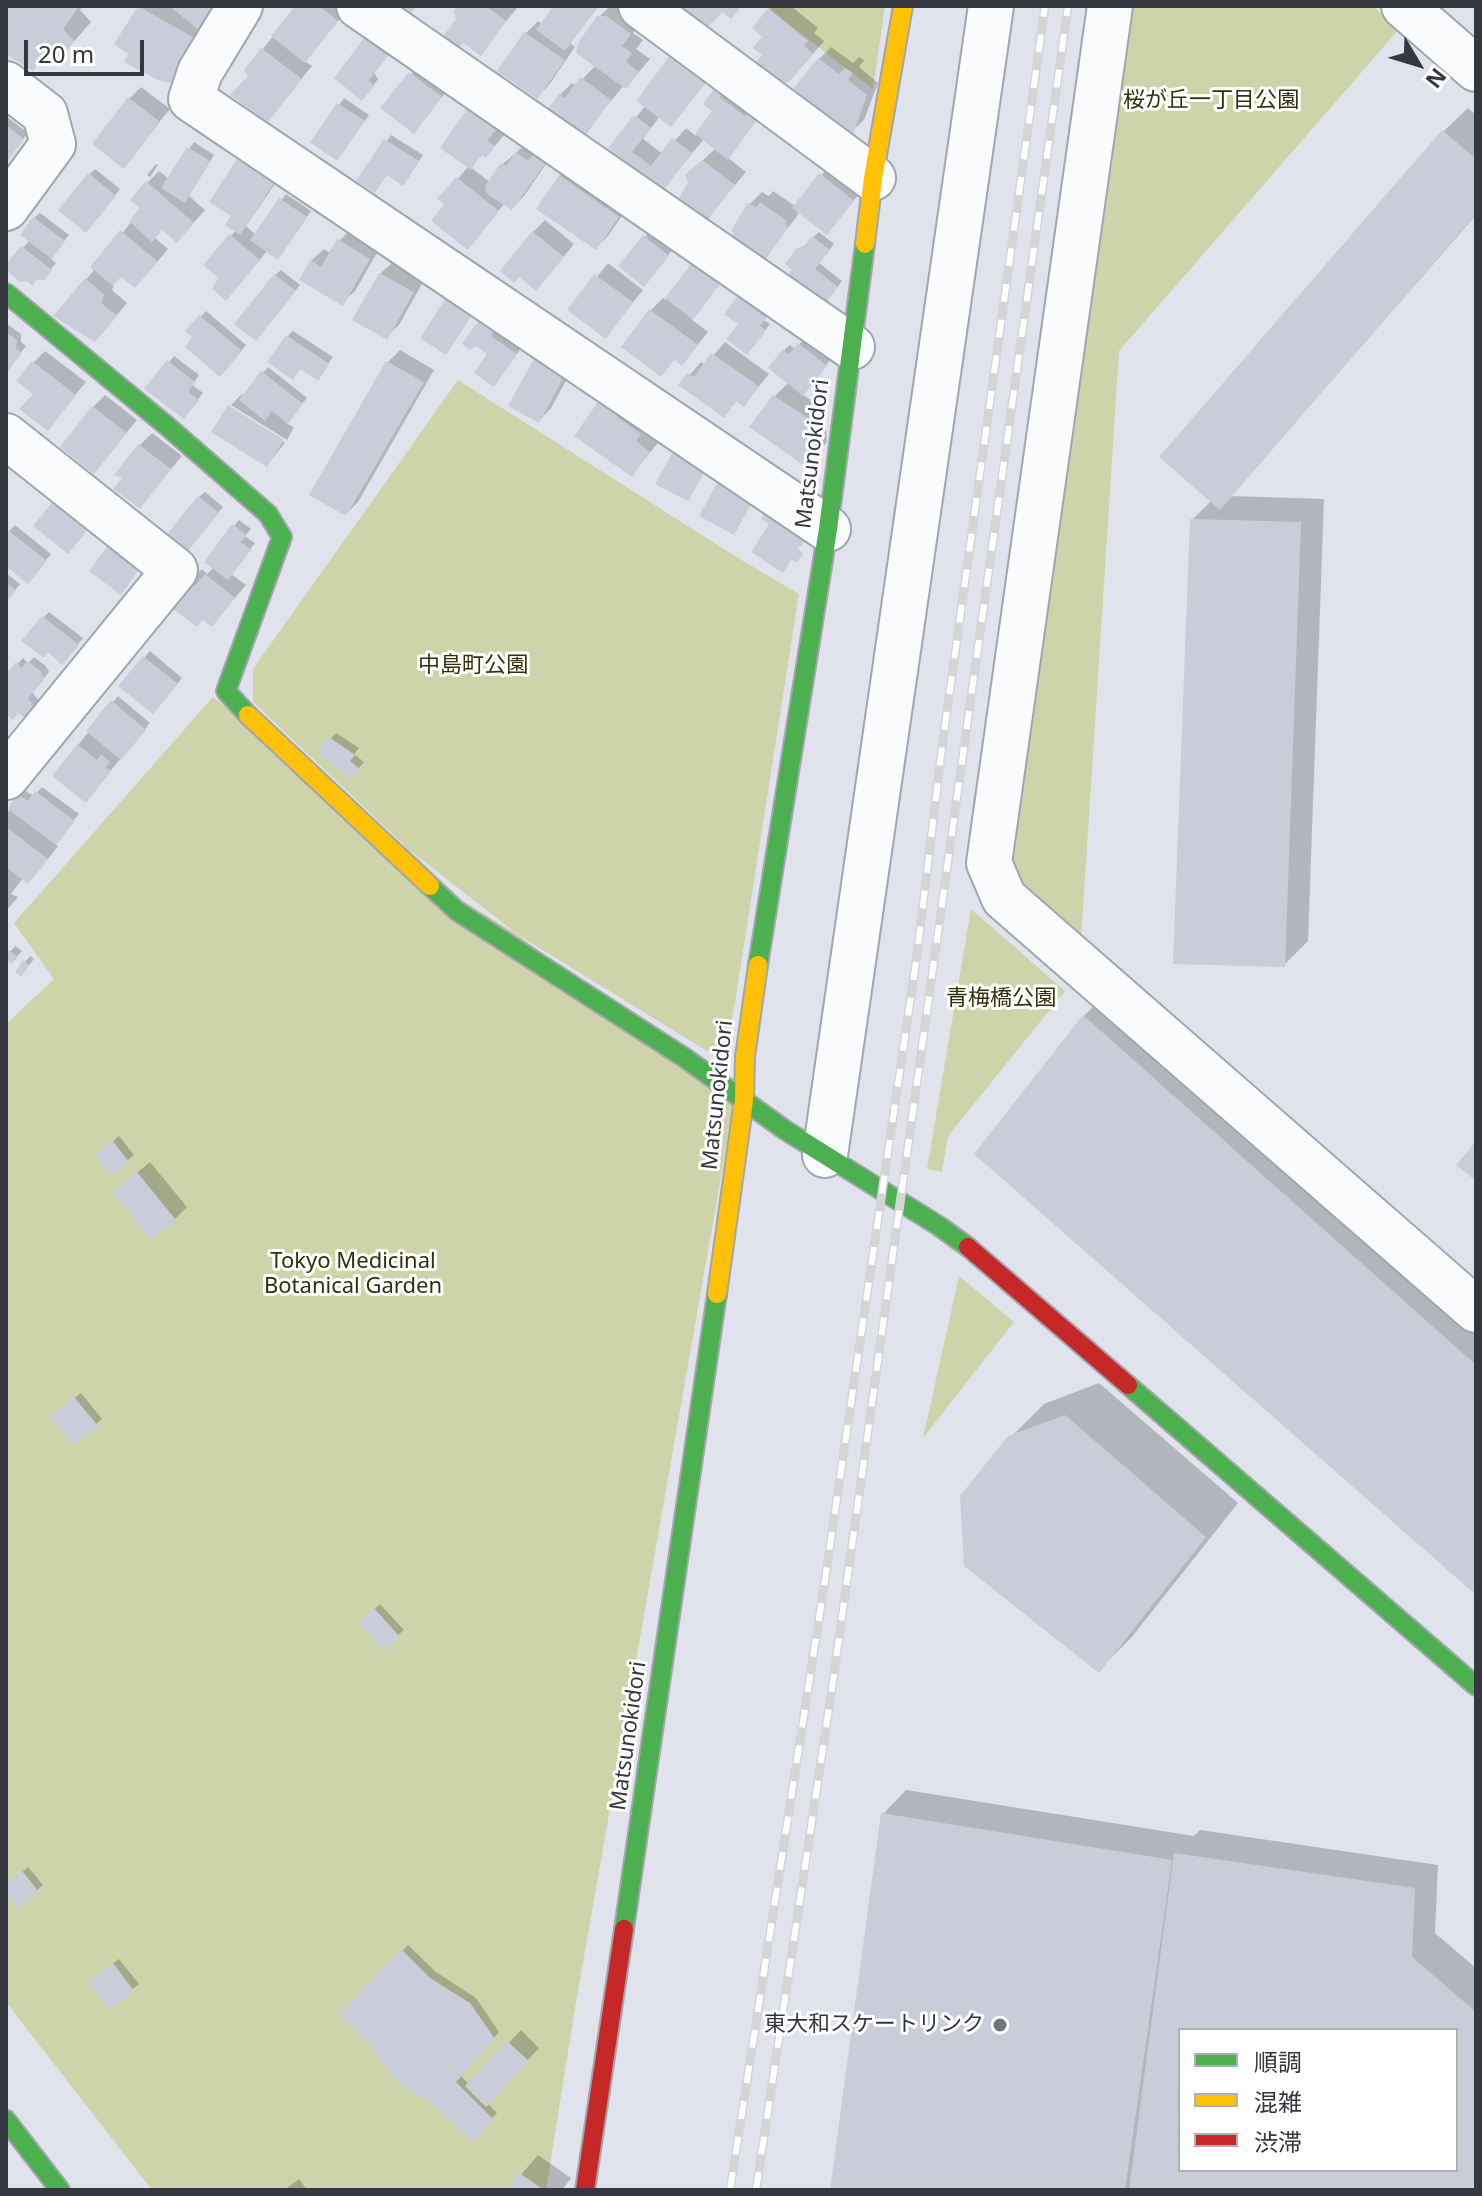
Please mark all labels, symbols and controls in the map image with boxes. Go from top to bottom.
scale bar [28,24,148,74]
north arrow [1378,24,1458,104]
text: 20 m [38,37,94,70]
text: N [1420,62,1454,95]
park label: 桜が丘一丁目公園 [1123,88,1299,114]
street label: Matsunokidori [791,378,835,530]
park label: 中島町公園 [418,653,528,679]
park label: 青梅橋公園 [946,986,1056,1012]
street label: Matsunokidori [697,1019,739,1171]
park label: Tokyo Medicinal Botanical Garden [264,1249,442,1300]
street label: Matsunokidori [605,1660,653,1812]
place label: 東大和スケートリンク [764,2012,984,2038]
marker: 東大和スケートリンク [991,2016,1009,2034]
legend [1178,2028,1458,2172]
text: 順調 [1254,2045,1302,2078]
text: 混雑 [1254,2085,1302,2118]
text: 渋滞 [1254,2125,1302,2158]

